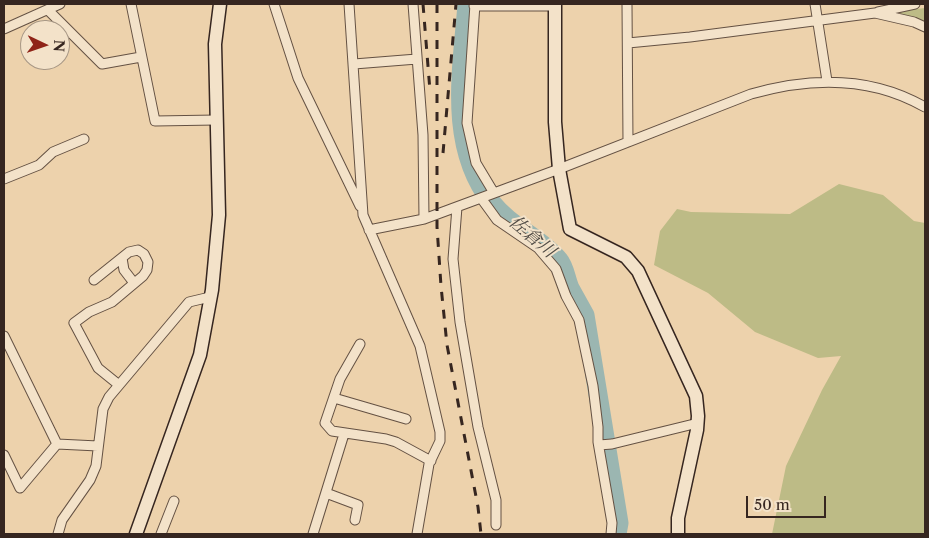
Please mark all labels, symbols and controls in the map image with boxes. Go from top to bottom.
north arrow [20,20,70,70]
text: N [50,39,68,52]
water label: 佐倉川 [504,211,560,263]
scale bar [749,486,829,518]
text: 50 m [754,495,790,514]

